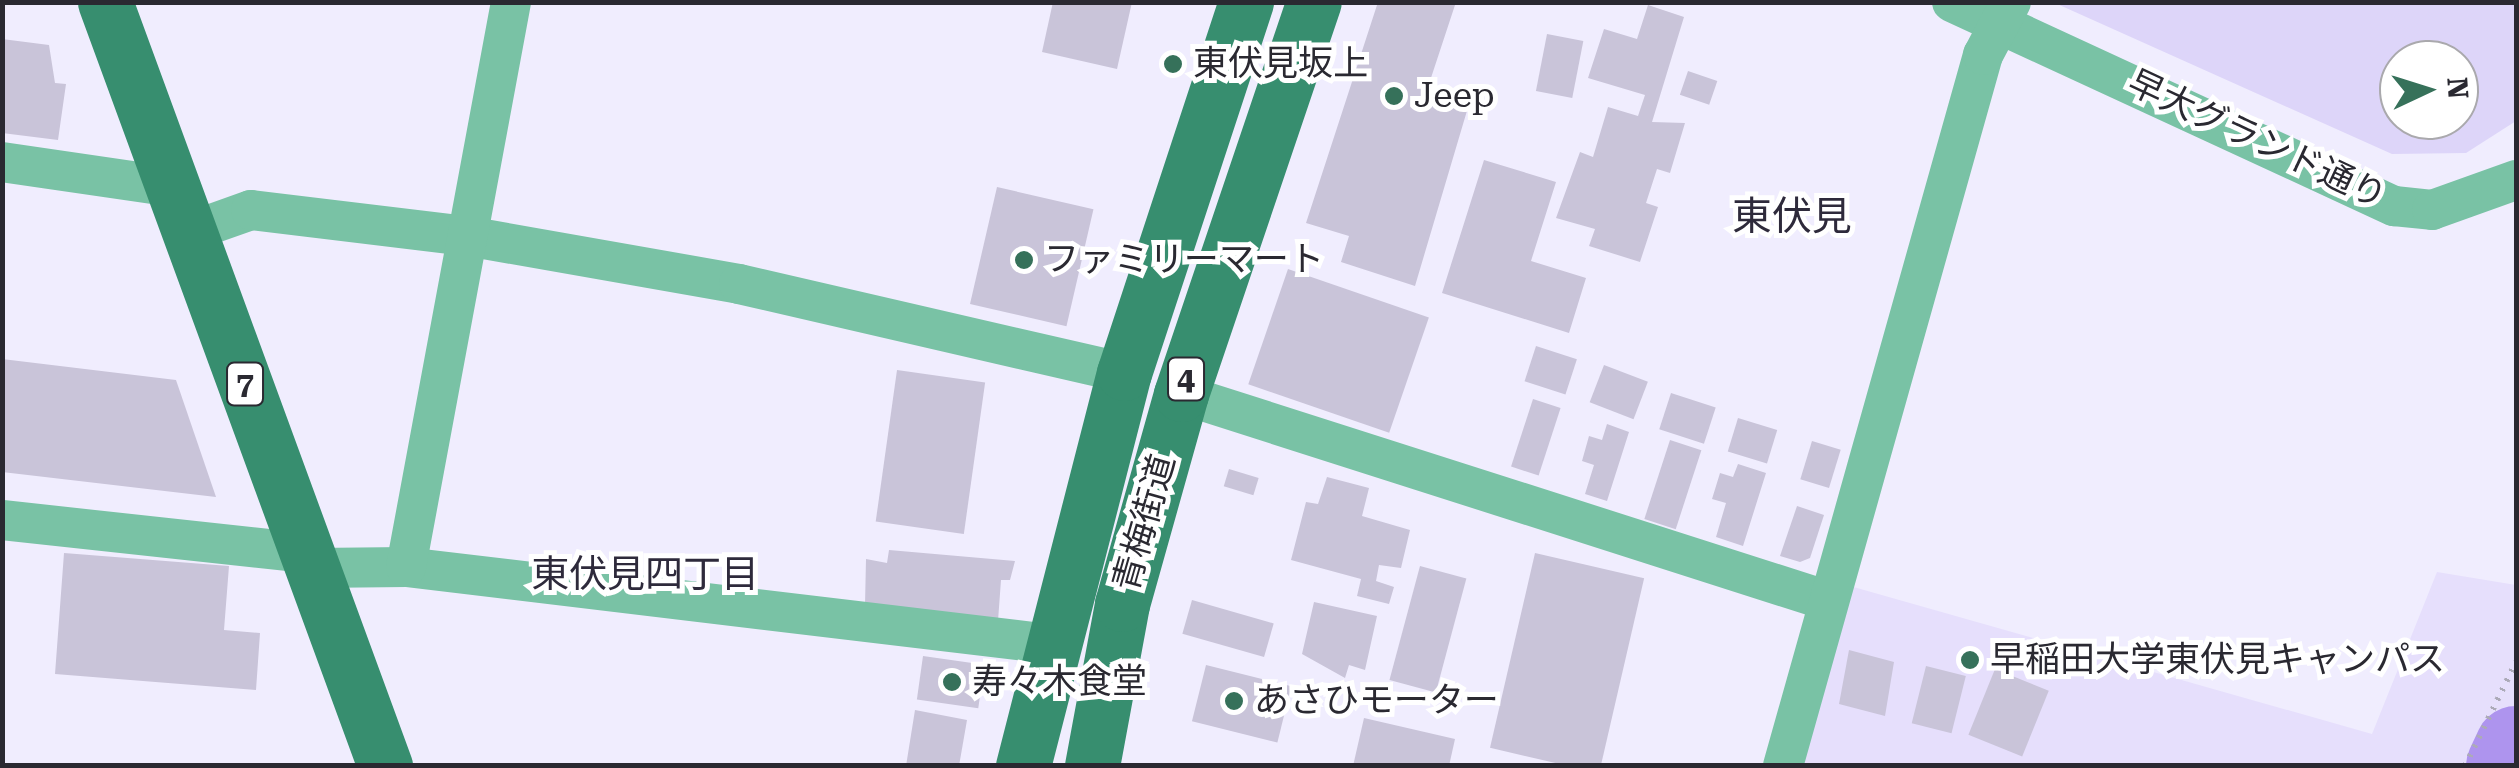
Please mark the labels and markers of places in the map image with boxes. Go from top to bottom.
place label: 東伏見坂上 [1193,43,1368,85]
marker: 東伏見坂上 [1162,53,1184,75]
place label: Jeep [1414,75,1495,117]
marker: Jeep [1383,85,1405,107]
place label: ファミリーマート [1044,239,1324,281]
marker: ファミリーマート [1013,249,1035,271]
place label: 早稲田大学東伏見キャンパス [1990,639,2445,681]
marker: 早稲田大学東伏見キャンパス [1959,649,1981,671]
place label: 寿々木食堂 [972,661,1147,703]
marker: 寿々木食堂 [941,671,963,693]
place label: あさひモーター [1254,680,1499,722]
marker: あさひモーター [1223,690,1245,712]

